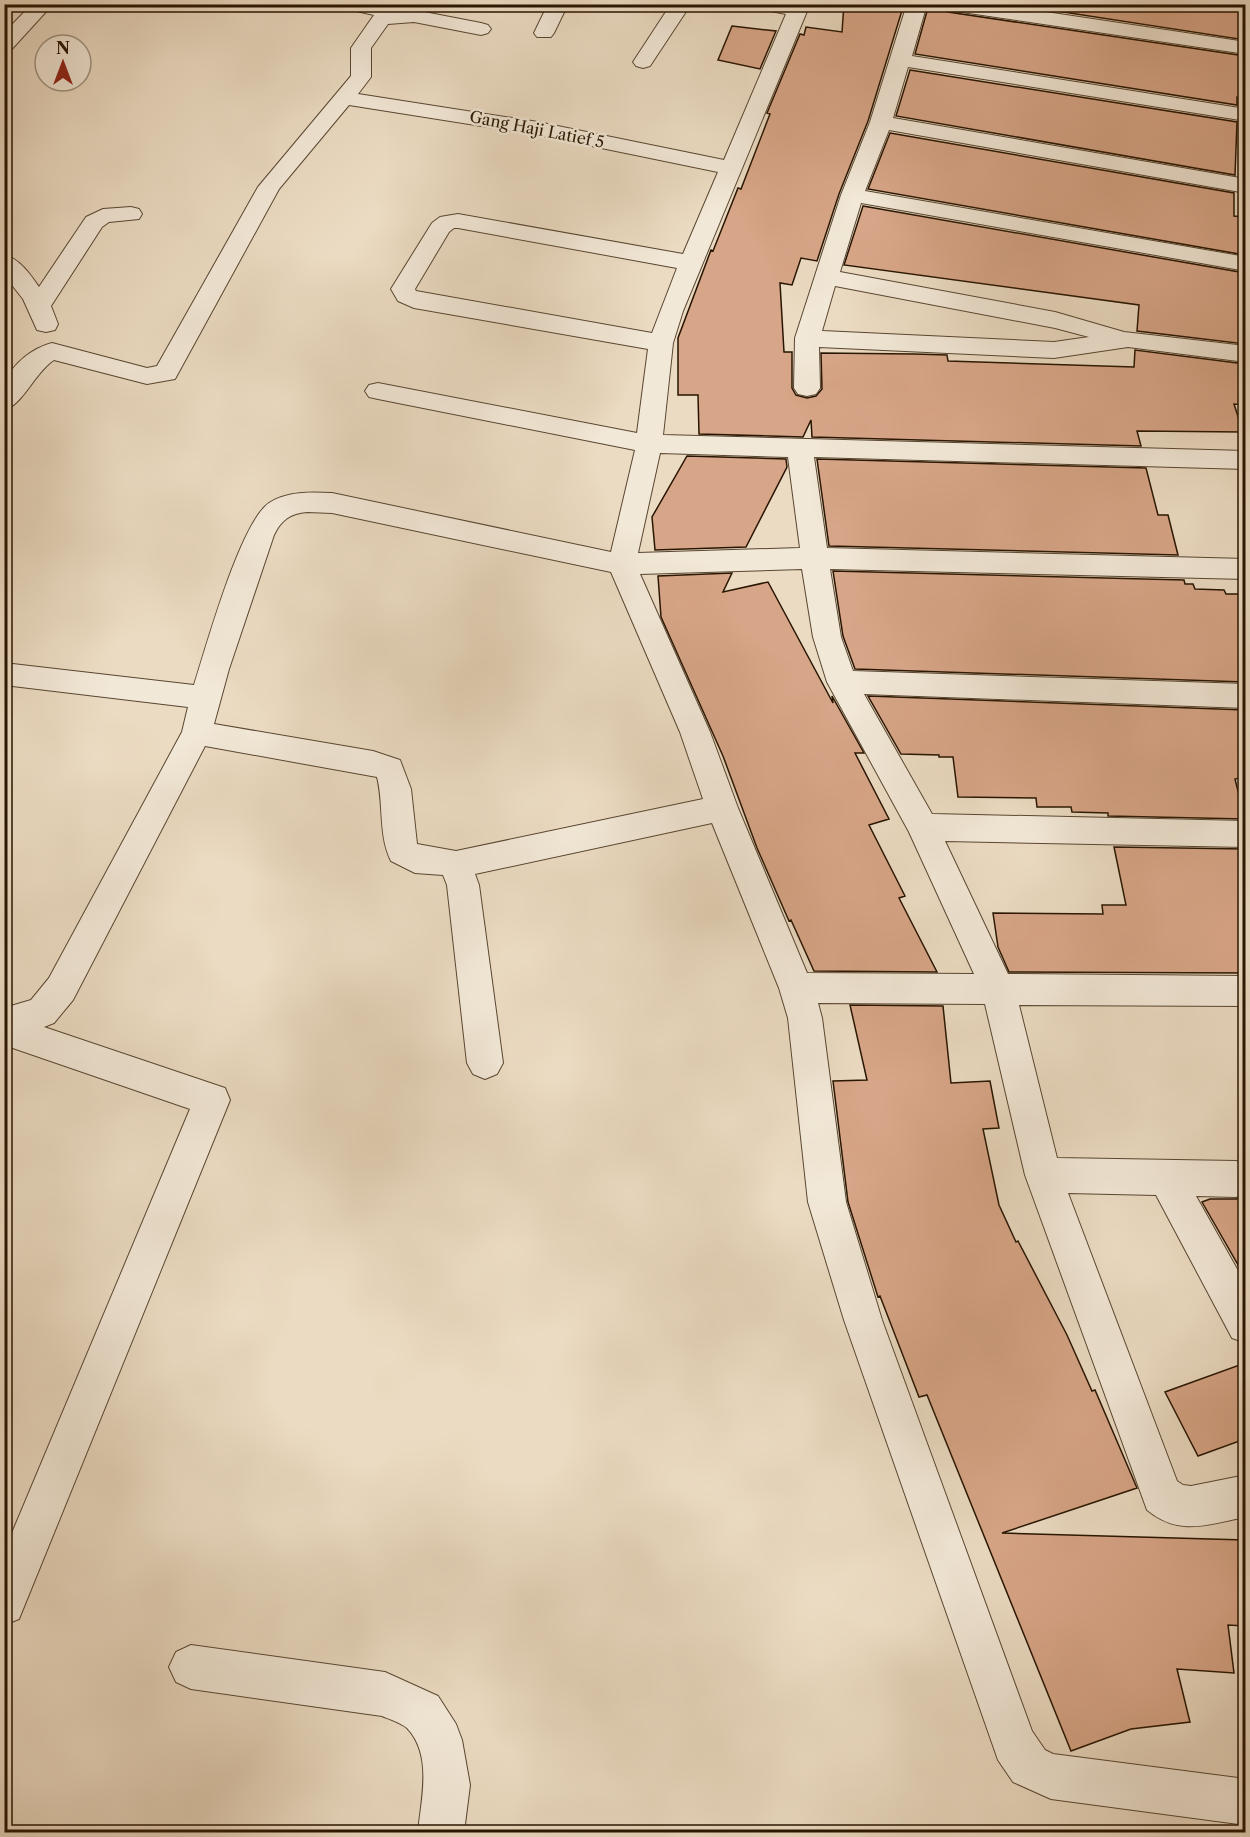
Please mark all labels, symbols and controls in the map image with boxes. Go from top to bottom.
north arrow [33,33,93,93]
text: N [56,38,70,58]
street label: Gang Haji Latief 5 [468,106,606,152]

